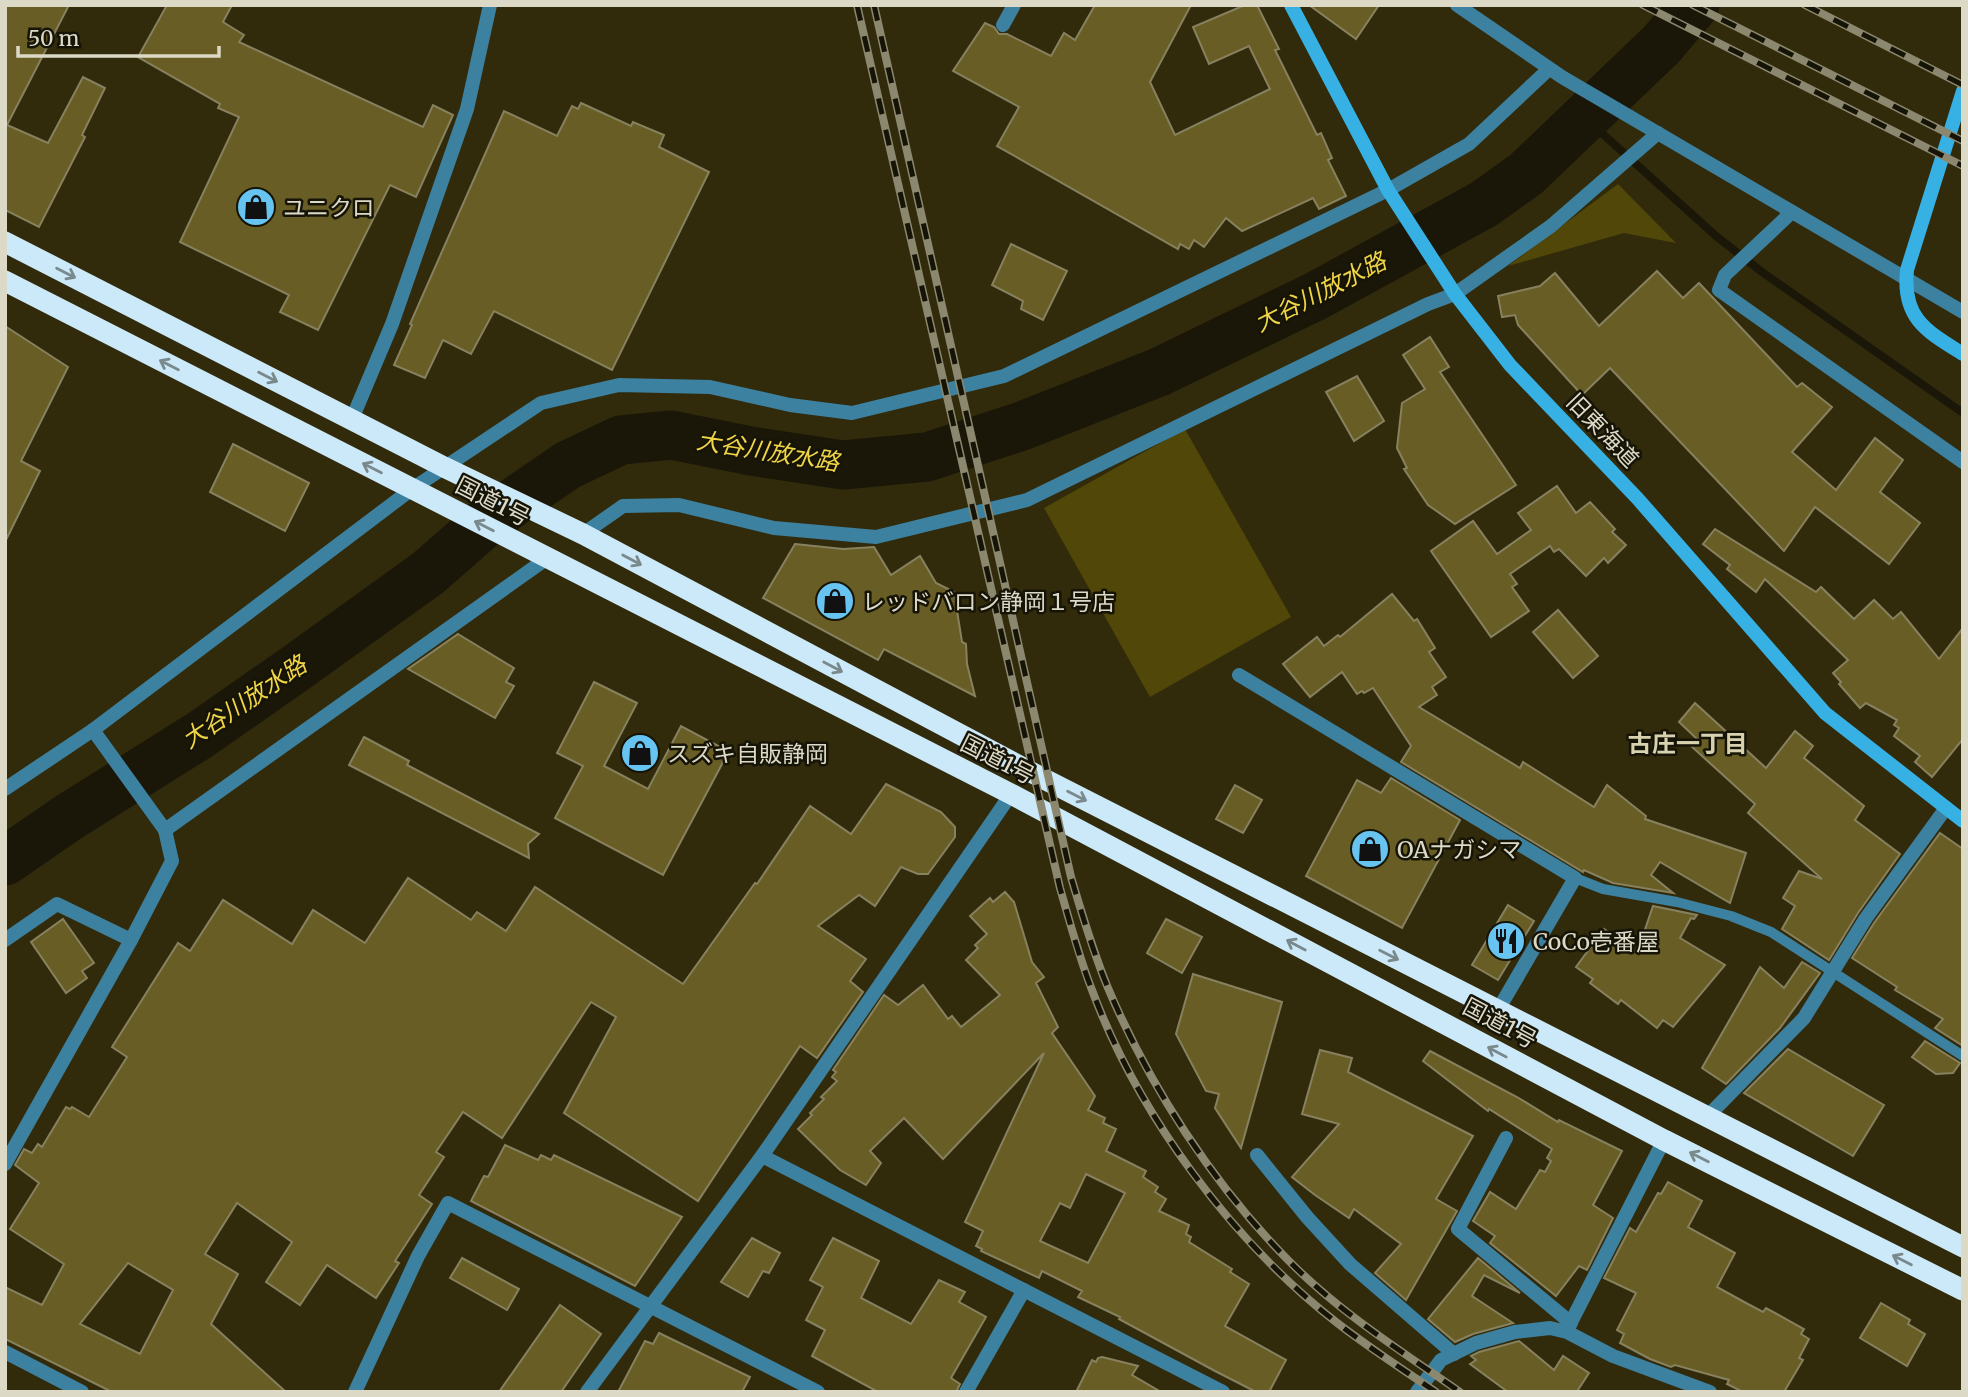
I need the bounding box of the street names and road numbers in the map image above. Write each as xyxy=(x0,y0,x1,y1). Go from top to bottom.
street label: 旧東海道 xyxy=(1561,387,1645,473)
street label: 国道1号 xyxy=(451,470,535,532)
street label: 国道1号 xyxy=(956,728,1040,790)
street label: 国道1号 xyxy=(1458,992,1542,1054)

